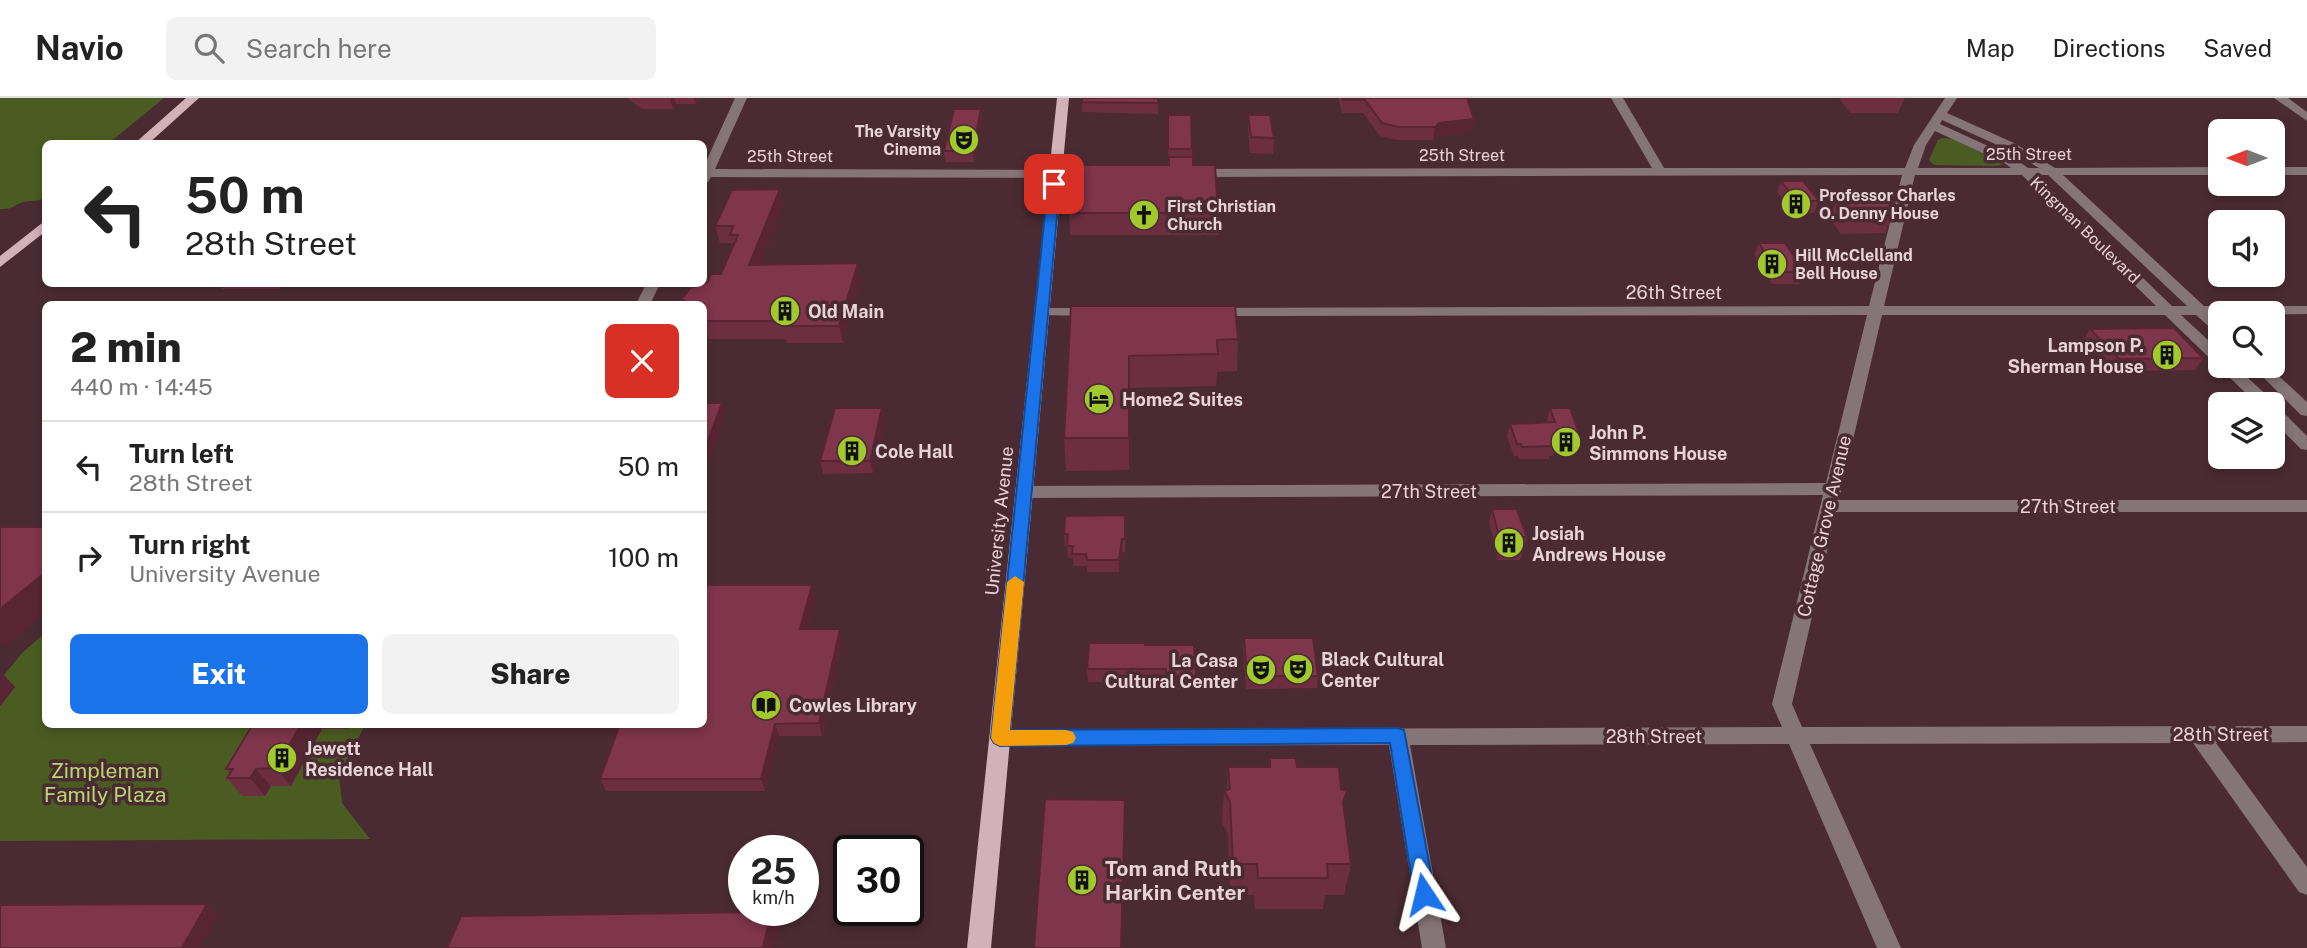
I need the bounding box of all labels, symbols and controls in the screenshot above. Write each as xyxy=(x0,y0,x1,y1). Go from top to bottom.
search box xyxy=(166,17,656,80)
text: Navio xyxy=(35,29,124,67)
icon: search xyxy=(190,29,228,67)
text: Search here xyxy=(246,33,392,64)
text: Map xyxy=(1966,34,2015,62)
text: Directions xyxy=(2053,34,2165,62)
text: Saved xyxy=(2203,34,2272,62)
north arrow xyxy=(2208,119,2286,196)
map controls xyxy=(2208,119,2285,469)
place label: The Varsity Cinema xyxy=(855,122,941,159)
theatre icon: The Varsity Cinema xyxy=(947,123,981,157)
street label: 25th Street xyxy=(1986,145,2072,164)
street label: 25th Street xyxy=(1419,146,1505,165)
street label: 25th Street xyxy=(747,147,833,166)
pin xyxy=(1024,154,1084,214)
icon: arrive xyxy=(1035,165,1073,203)
text: 50 m xyxy=(185,166,305,224)
icon: left xyxy=(70,168,161,259)
street label: Kingman Boulevard xyxy=(2026,173,2144,287)
place label: Professor Charles O. Denny House xyxy=(1819,186,1956,223)
building icon: Professor Charles O. Denny House xyxy=(1779,187,1813,221)
place label: First Christian Church xyxy=(1167,197,1276,234)
church icon: First Christian Church xyxy=(1127,198,1161,232)
button: sound xyxy=(2208,210,2285,287)
text: 28th Street xyxy=(185,225,357,262)
place label: Hill McClelland Bell House xyxy=(1795,246,1913,283)
building icon: Hill McClelland Bell House xyxy=(1755,247,1789,281)
street label: 26th Street xyxy=(1626,282,1722,303)
building icon: Old Main xyxy=(768,294,802,328)
place label: Old Main xyxy=(808,301,884,322)
button: search xyxy=(2208,301,2285,378)
text: 2 min xyxy=(70,322,182,371)
button: close xyxy=(605,324,679,398)
place label: Lampson P. Sherman House xyxy=(2008,335,2144,377)
building icon: Lampson P. Sherman House xyxy=(2150,338,2184,372)
text: 440 m · 14:45 xyxy=(70,373,213,400)
hotel icon: Home2 Suites xyxy=(1082,382,1116,416)
place label: Home2 Suites xyxy=(1122,389,1243,410)
button: layers xyxy=(2208,392,2285,469)
place label: John P. Simmons House xyxy=(1589,422,1727,464)
building icon: John P. Simmons House xyxy=(1549,425,1583,459)
street label: Cottage Grove Avenue xyxy=(1793,433,1855,619)
building icon: Cole Hall xyxy=(835,434,869,468)
text: Turn left xyxy=(129,438,234,469)
place label: Cole Hall xyxy=(875,441,954,462)
street label: University Avenue xyxy=(981,445,1017,597)
icon: left xyxy=(70,448,108,486)
text: 50 m xyxy=(618,451,679,482)
text: 28th Street xyxy=(129,469,253,496)
street label: 27th Street xyxy=(1381,481,1477,502)
street label: 27th Street xyxy=(2020,496,2116,517)
place label: Josiah Andrews House xyxy=(1532,523,1666,565)
building icon: Josiah Andrews House xyxy=(1492,526,1526,560)
text: Turn right xyxy=(129,529,251,560)
icon: right xyxy=(70,539,108,577)
text: 100 m xyxy=(608,542,679,573)
text: University Avenue xyxy=(129,560,320,587)
button: Exit xyxy=(70,634,368,714)
button: Share xyxy=(382,634,679,714)
place label: Black Cultural Center xyxy=(1321,649,1444,691)
place label: La Casa Cultural Center xyxy=(1105,650,1239,692)
theatre icon: Black Cultural Center xyxy=(1281,652,1315,686)
theatre icon: La Casa Cultural Center xyxy=(1244,653,1278,687)
library icon: Cowles Library xyxy=(749,688,783,722)
place label: Cowles Library xyxy=(789,695,917,716)
street label: 28th Street xyxy=(2173,724,2269,745)
street label: 28th Street xyxy=(1606,726,1702,747)
place label: Jewett Residence Hall xyxy=(305,738,434,780)
building icon: Jewett Residence Hall xyxy=(265,741,299,775)
park label: Zimpleman Family Plaza xyxy=(44,758,166,807)
speed limit sign: 30 xyxy=(833,835,924,926)
text: 25 xyxy=(751,851,796,892)
place label: Tom and Ruth Harkin Center xyxy=(1105,856,1246,905)
position arrow xyxy=(1387,857,1461,931)
building icon: Tom and Ruth Harkin Center xyxy=(1065,863,1099,897)
text: km/h xyxy=(752,887,795,908)

